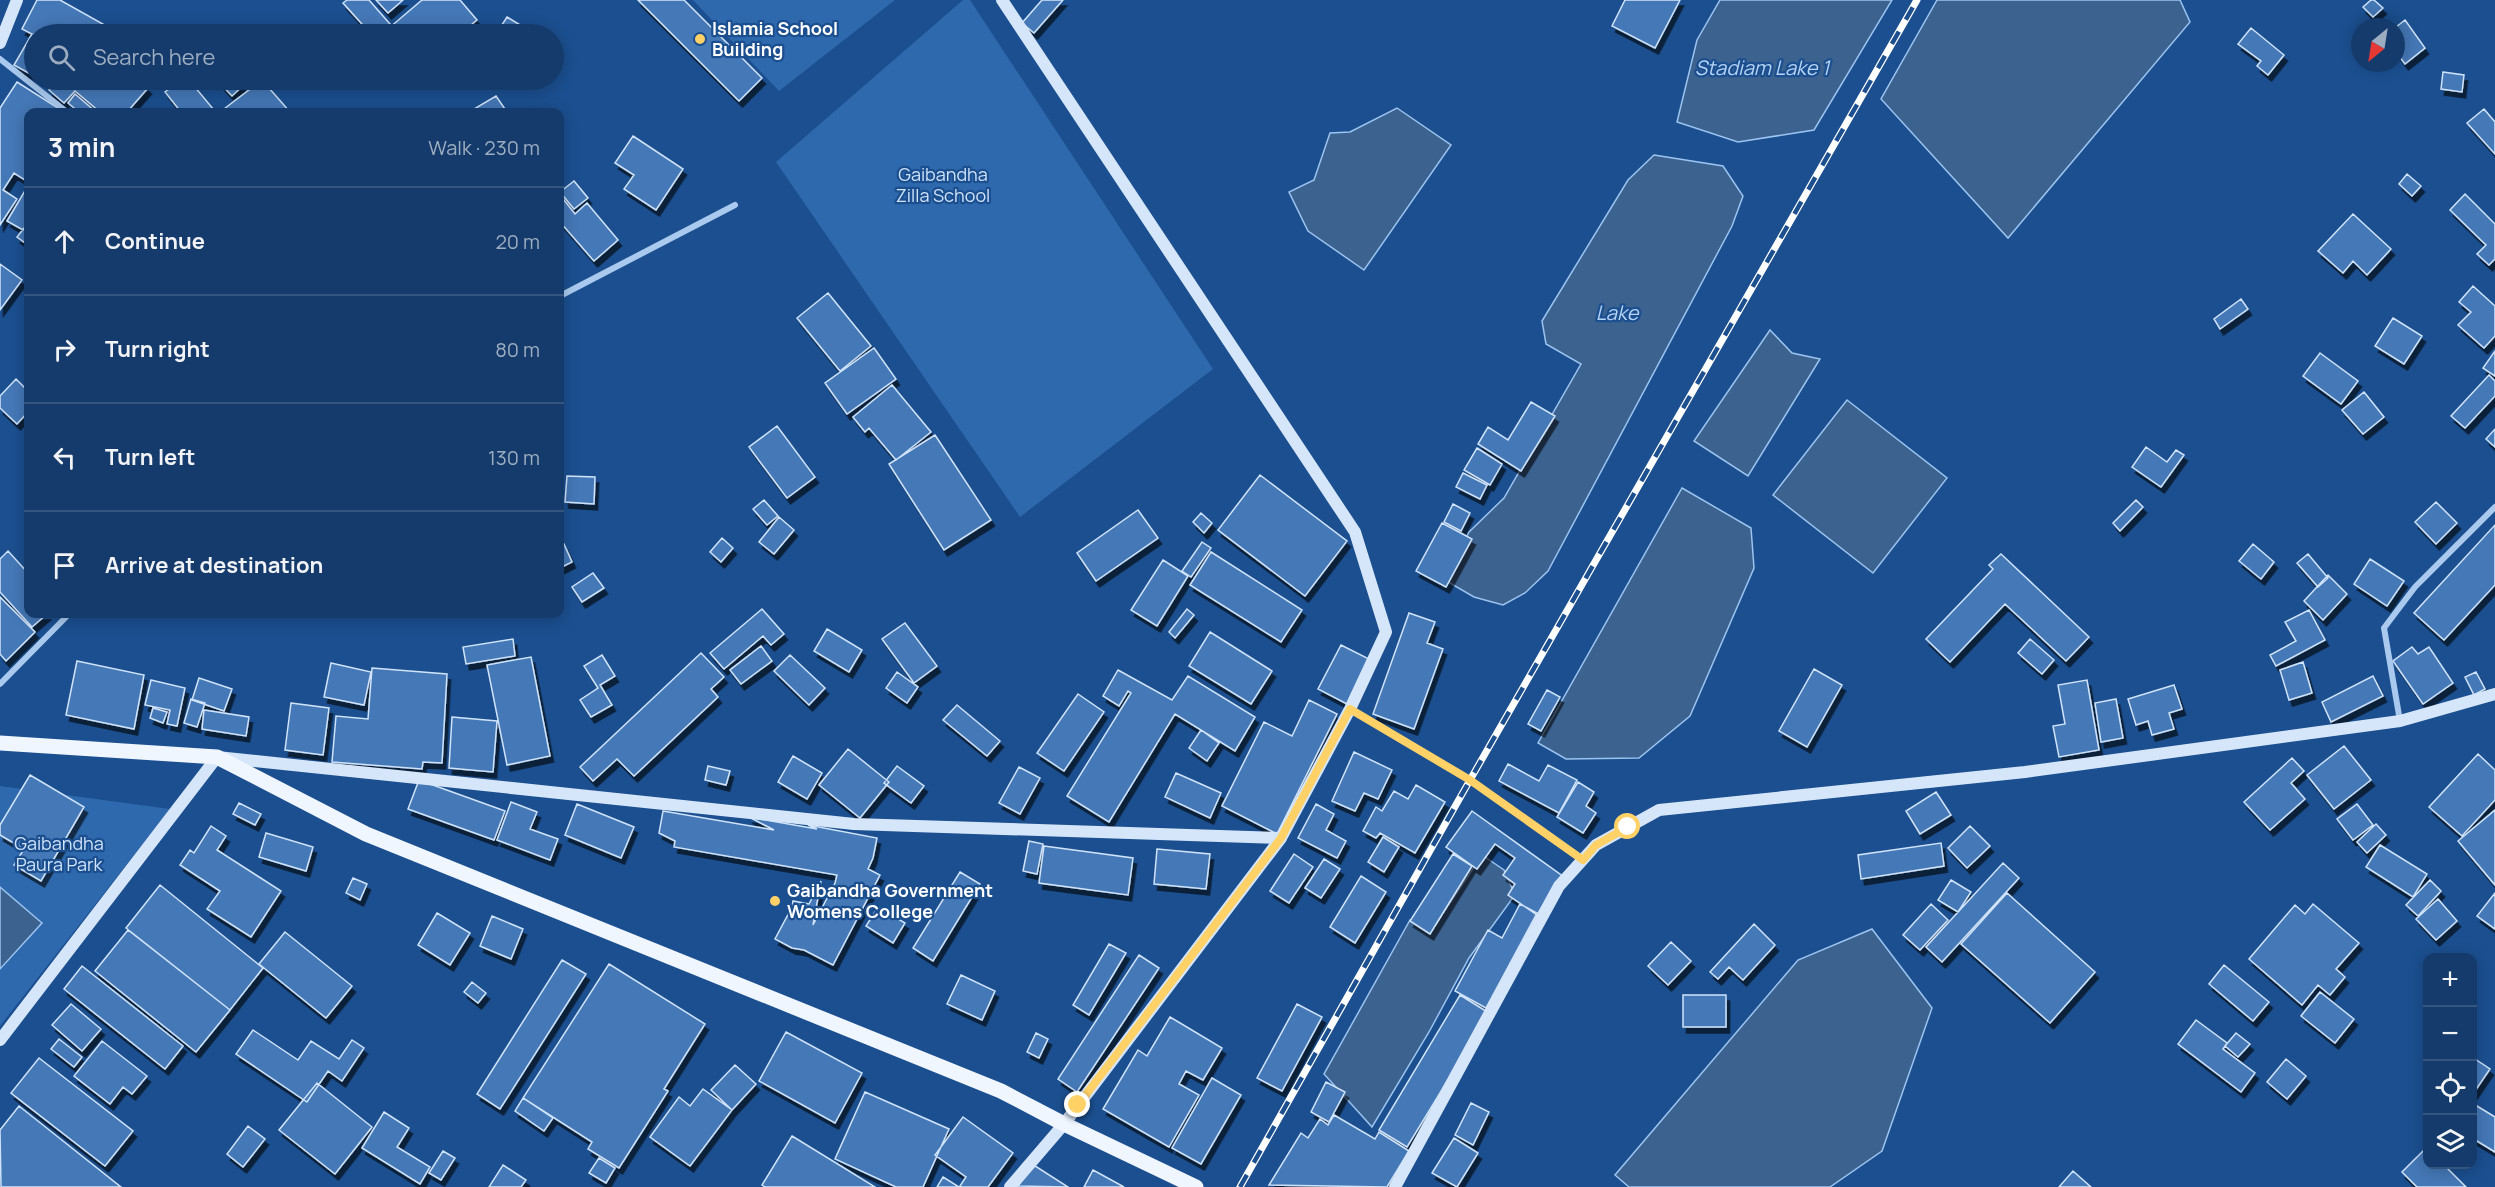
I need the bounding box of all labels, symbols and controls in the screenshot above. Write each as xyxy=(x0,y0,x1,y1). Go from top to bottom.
place label: Islamia School Building xyxy=(712,16,838,61)
north arrow xyxy=(2351,18,2405,72)
search box xyxy=(24,24,564,90)
marker: Islamia School Building xyxy=(693,32,707,46)
icon: search xyxy=(45,41,78,74)
text: Search here xyxy=(93,42,215,72)
water label: Stadiam Lake 1 xyxy=(1695,54,1831,81)
text: 3 min xyxy=(48,129,115,165)
text: Walk · 230 m xyxy=(428,134,540,161)
park label: Gaibandha Zilla School xyxy=(896,162,990,207)
icon: ahead xyxy=(48,225,81,258)
text: Continue xyxy=(105,226,205,256)
text: 20 m xyxy=(495,228,540,255)
water label: Lake xyxy=(1596,299,1640,326)
icon: right xyxy=(48,333,81,366)
text: Turn right xyxy=(105,334,210,364)
text: 80 m xyxy=(495,336,540,363)
icon: left xyxy=(48,441,81,474)
text: Turn left xyxy=(105,442,195,472)
text: 130 m xyxy=(488,444,540,471)
icon: arrive xyxy=(48,549,81,582)
text: Arrive at destination xyxy=(105,550,323,580)
route start xyxy=(1614,813,1640,839)
park label: Gaibandha Paura Park xyxy=(14,831,104,876)
place label: Gaibandha Government Womens College xyxy=(787,878,993,923)
marker: Gaibandha Government Womens College xyxy=(768,894,782,908)
map controls xyxy=(2423,953,2477,1169)
button: + xyxy=(2423,953,2477,1007)
button: − xyxy=(2423,1007,2477,1061)
button: locate xyxy=(2423,1061,2477,1115)
route end xyxy=(1064,1091,1090,1117)
button: layers xyxy=(2423,1115,2477,1169)

